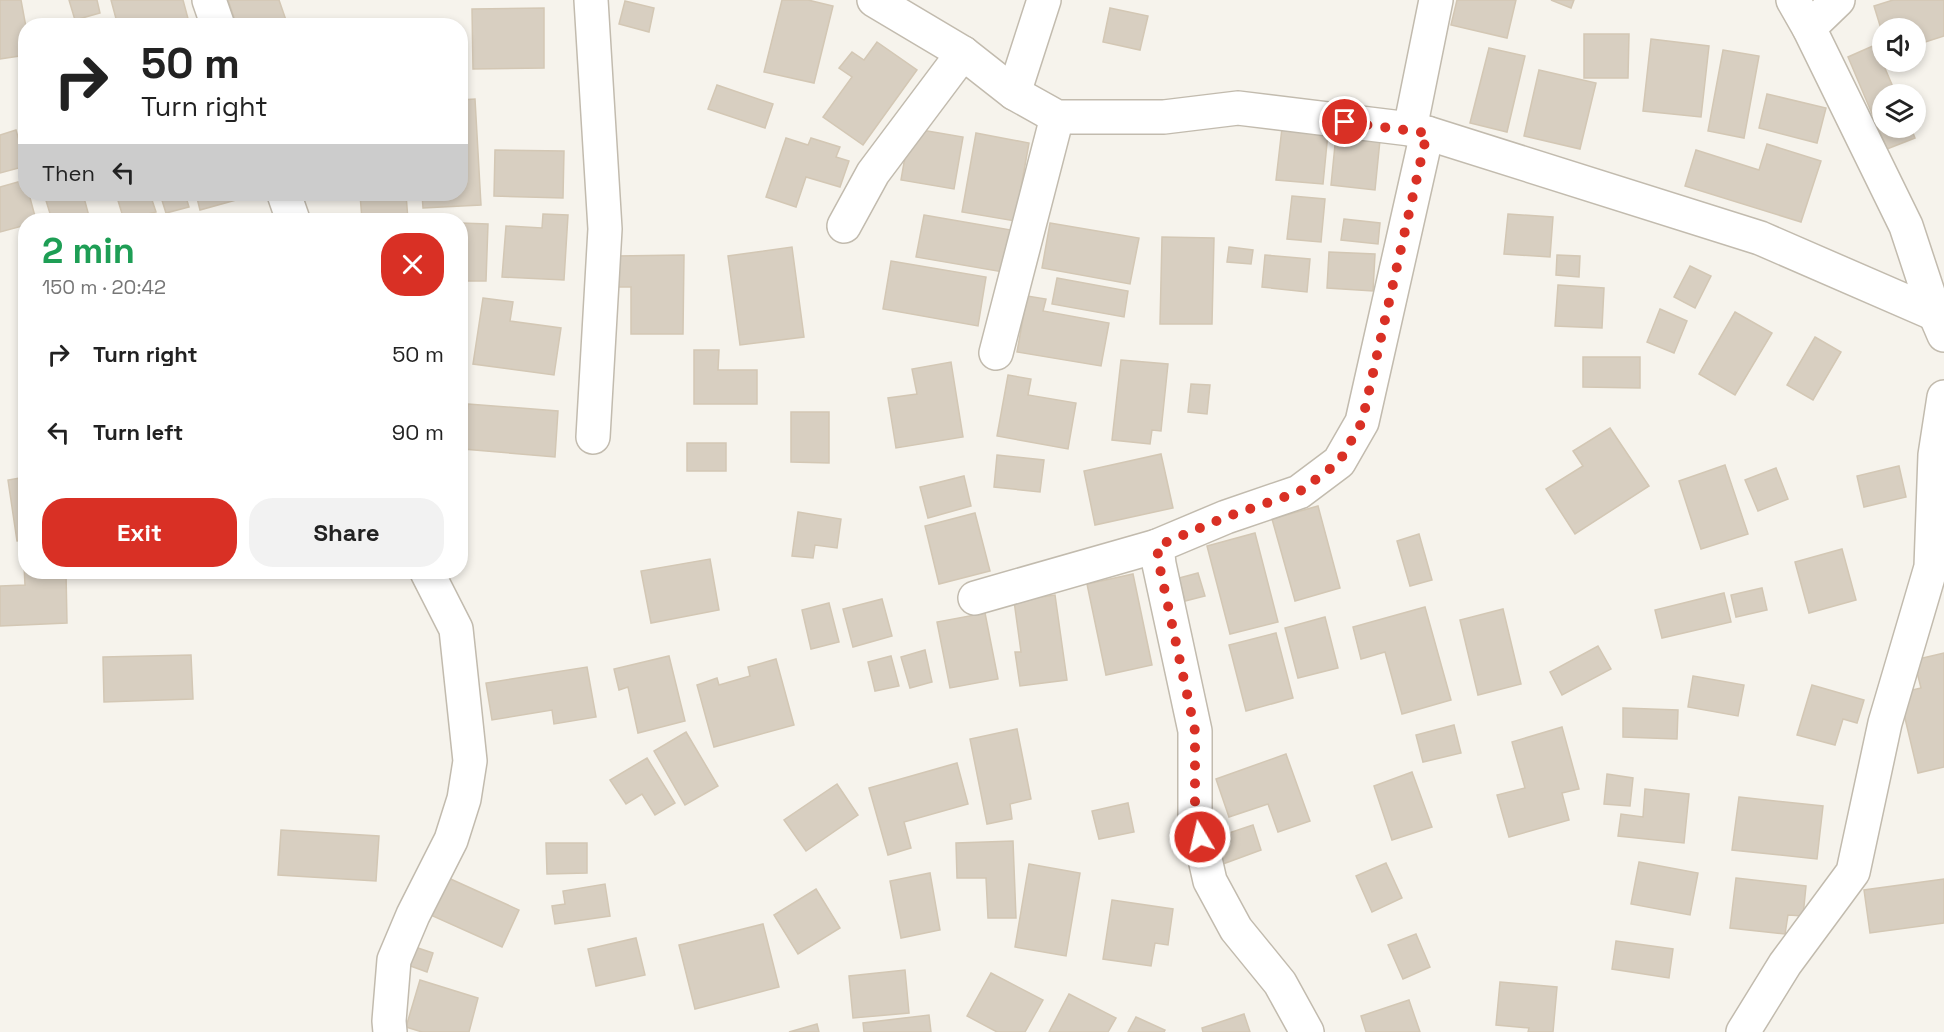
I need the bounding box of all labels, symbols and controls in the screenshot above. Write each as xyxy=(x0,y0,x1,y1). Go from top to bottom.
map controls xyxy=(1872,18,1926,138)
button: sound xyxy=(1872,18,1926,72)
text: 50 m xyxy=(141,37,240,90)
icon: right xyxy=(42,42,120,120)
button: layers xyxy=(1872,84,1926,138)
text: Turn right xyxy=(141,89,268,124)
pin xyxy=(1319,96,1370,147)
icon: arrive xyxy=(1328,105,1361,138)
icon: left xyxy=(107,156,140,189)
text: Then xyxy=(42,159,95,187)
text: 2 min xyxy=(42,228,135,274)
button: close xyxy=(381,233,444,296)
text: 150 m · 20:42 xyxy=(42,274,166,300)
icon: right xyxy=(42,338,75,371)
text: Turn right xyxy=(93,340,198,368)
text: 50 m xyxy=(392,340,444,368)
icon: left xyxy=(42,416,75,449)
text: Turn left xyxy=(93,418,183,446)
text: 90 m xyxy=(392,418,444,446)
button: Exit xyxy=(42,498,237,567)
button: Share xyxy=(249,498,444,567)
position arrow xyxy=(1168,805,1232,869)

